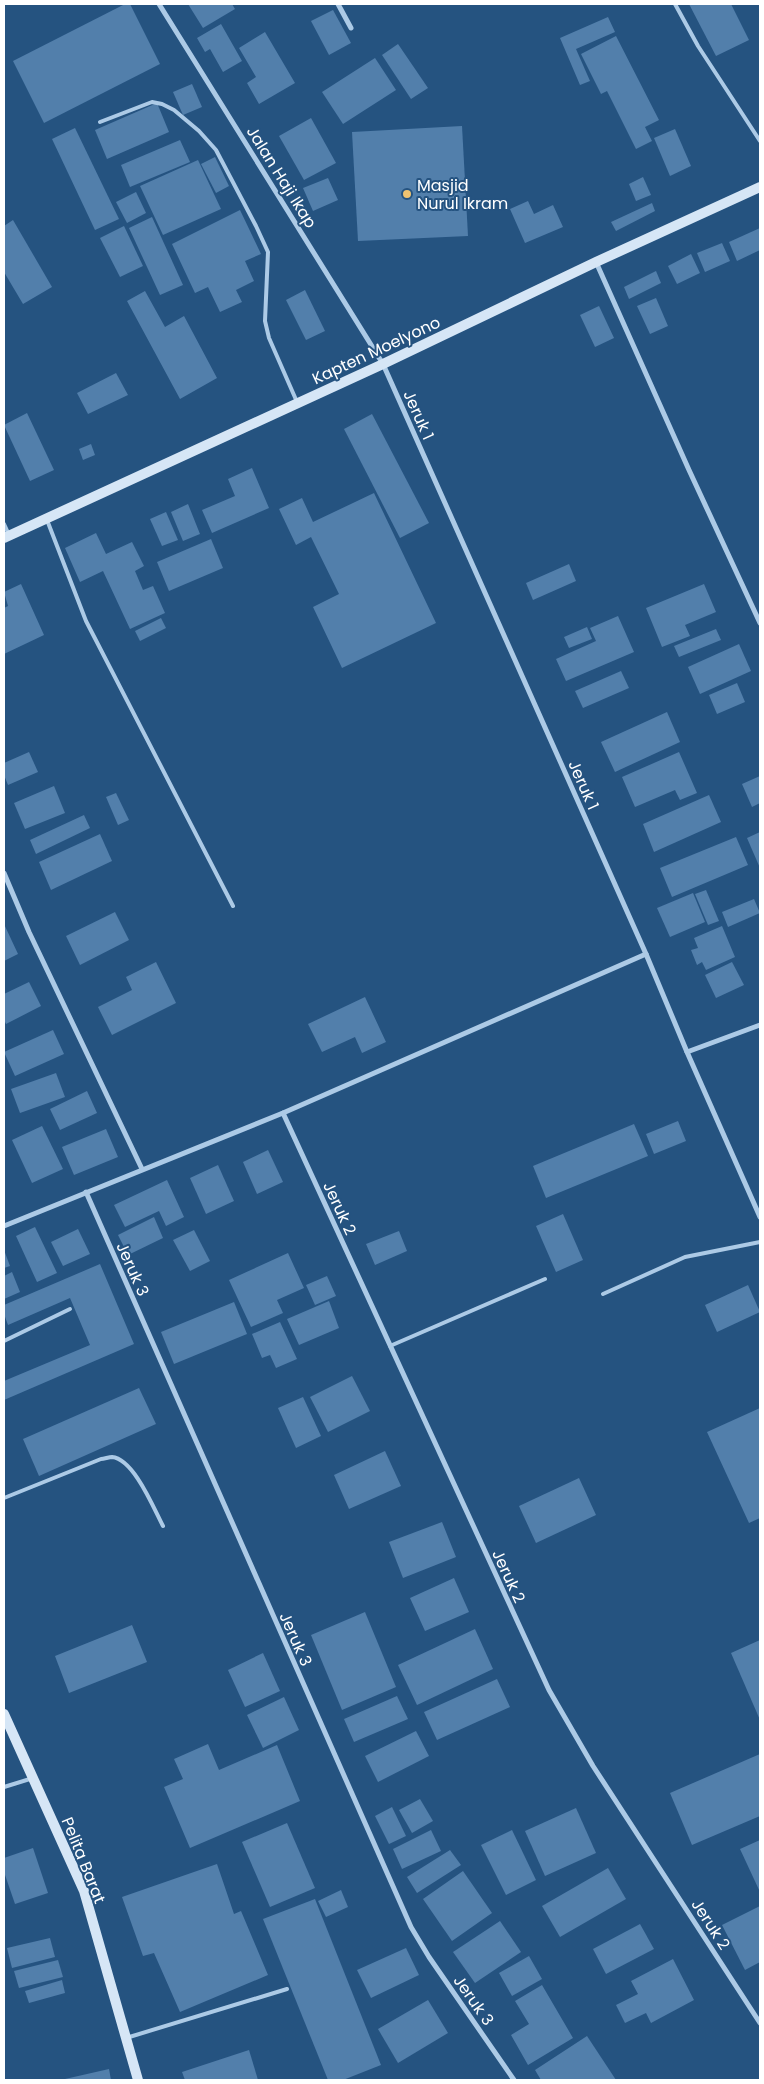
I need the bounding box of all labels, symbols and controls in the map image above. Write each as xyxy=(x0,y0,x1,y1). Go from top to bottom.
street label: Jalan Haji Ikap xyxy=(241,122,322,233)
place label: Masjid Nurul Ikram xyxy=(417,174,508,215)
marker: Masjid Nurul Ikram xyxy=(401,188,413,200)
street label: Kapten Moelyono xyxy=(308,311,444,390)
street label: Jeruk 1 xyxy=(397,387,440,444)
street label: Jeruk 1 xyxy=(562,757,605,814)
street label: Jeruk 2 xyxy=(317,1178,362,1239)
street label: Jeruk 3 xyxy=(111,1239,155,1300)
street label: Jeruk 2 xyxy=(486,1546,531,1607)
street label: Jeruk 3 xyxy=(274,1609,318,1670)
street label: Pelita Barat xyxy=(56,1814,111,1907)
street label: Jeruk 2 xyxy=(686,1894,736,1954)
street label: Jeruk 3 xyxy=(448,1971,499,2030)

